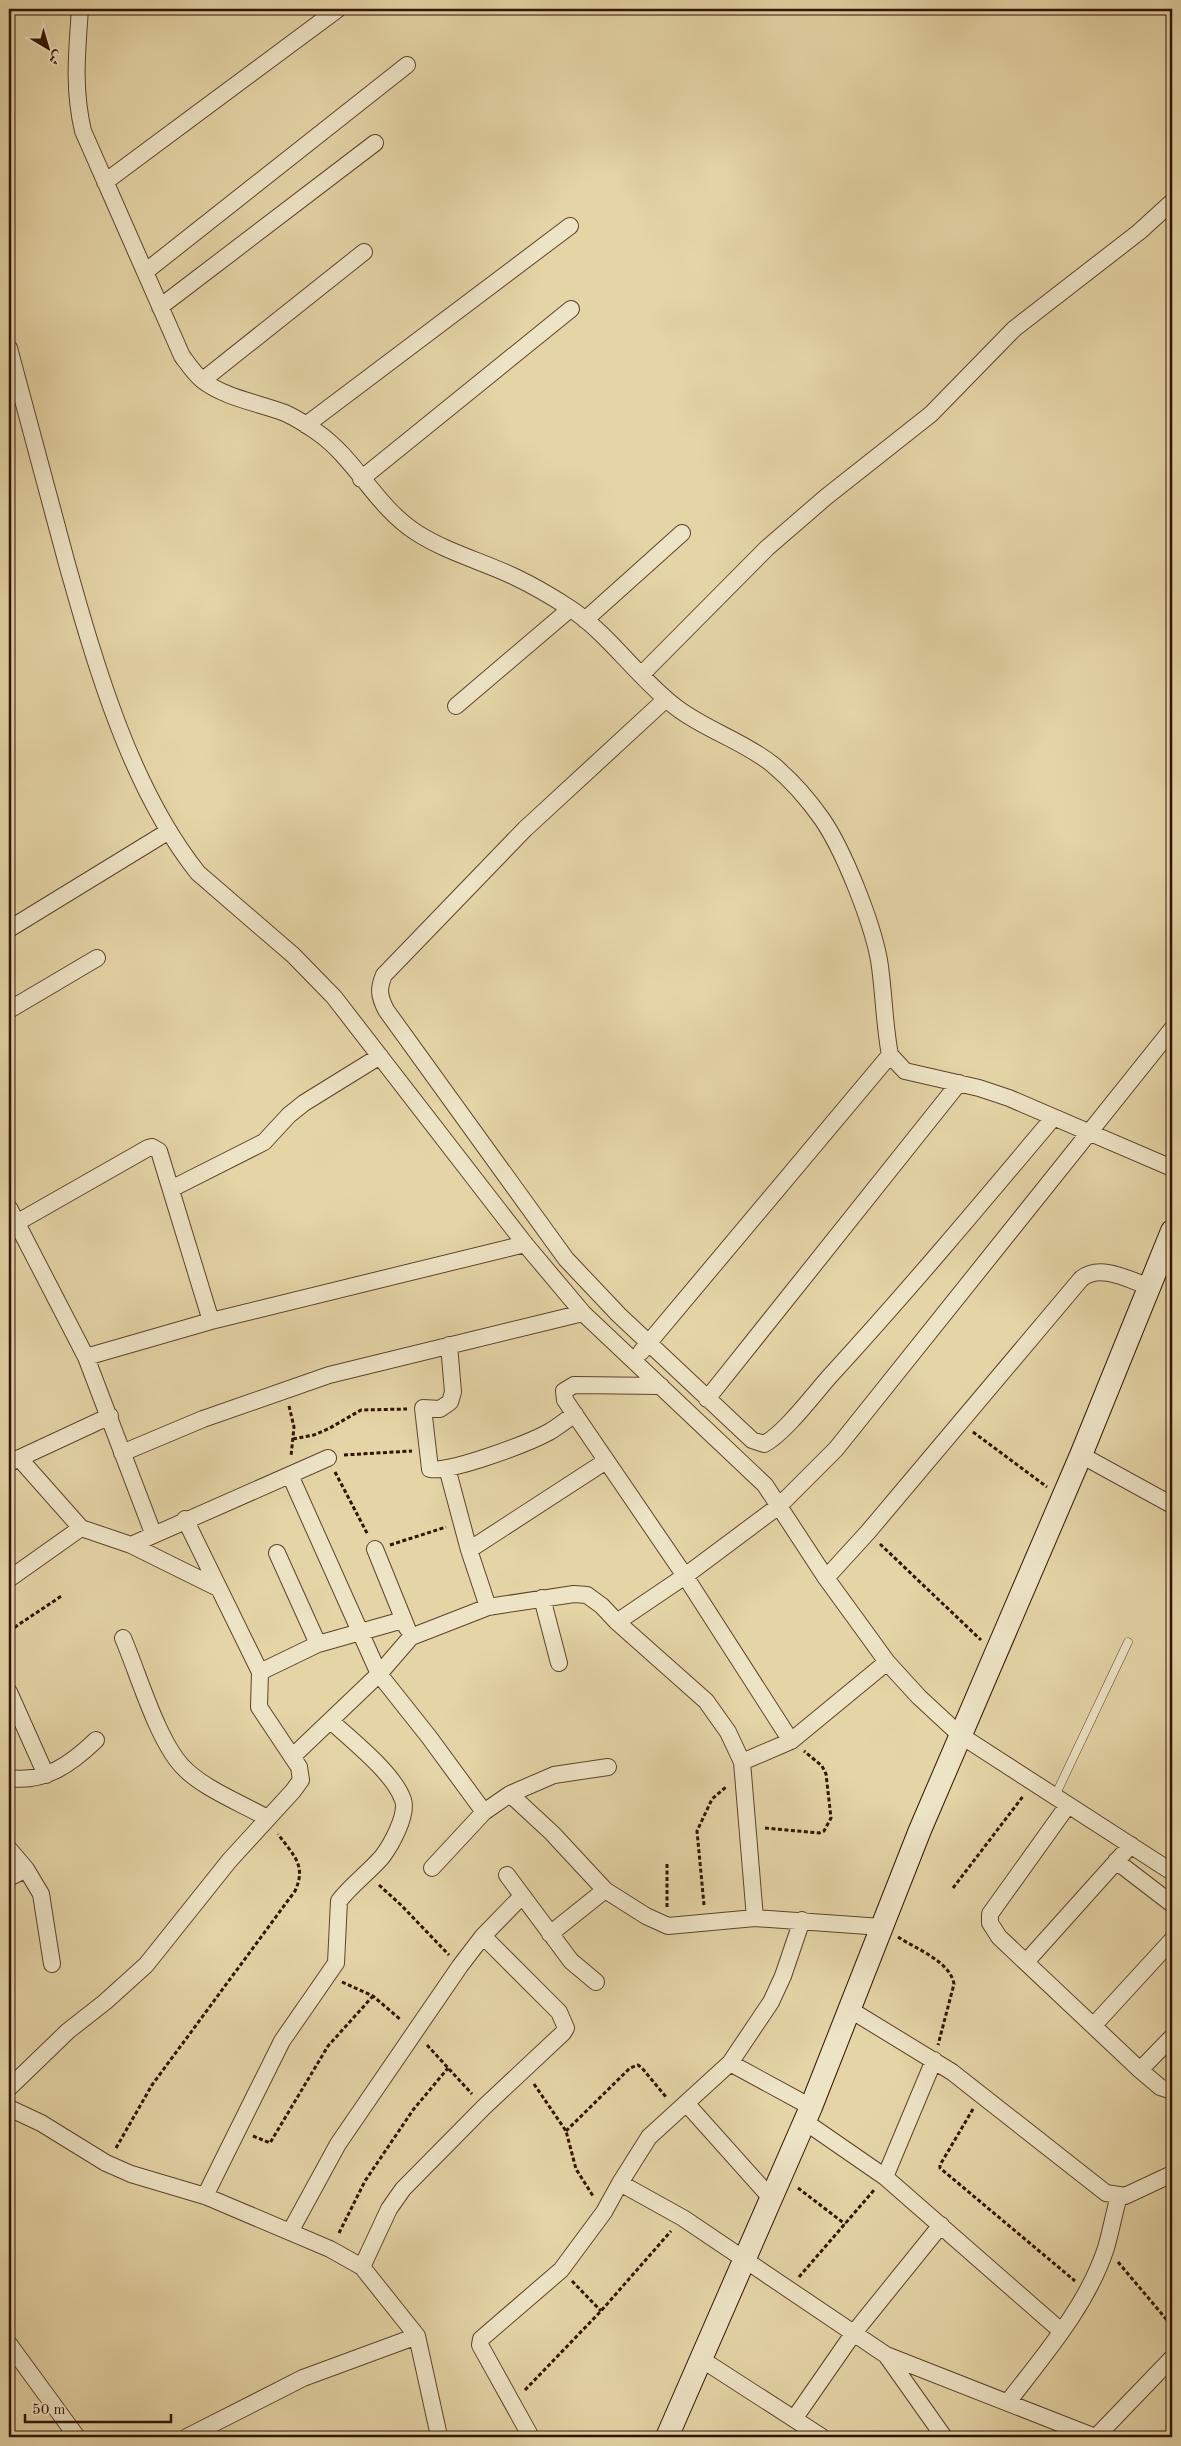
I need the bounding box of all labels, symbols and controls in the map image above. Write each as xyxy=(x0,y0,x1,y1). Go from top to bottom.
north arrow xyxy=(22,22,72,72)
text: ش xyxy=(46,48,65,67)
scale bar xyxy=(25,2391,171,2423)
text: 50 m xyxy=(32,2403,66,2418)

